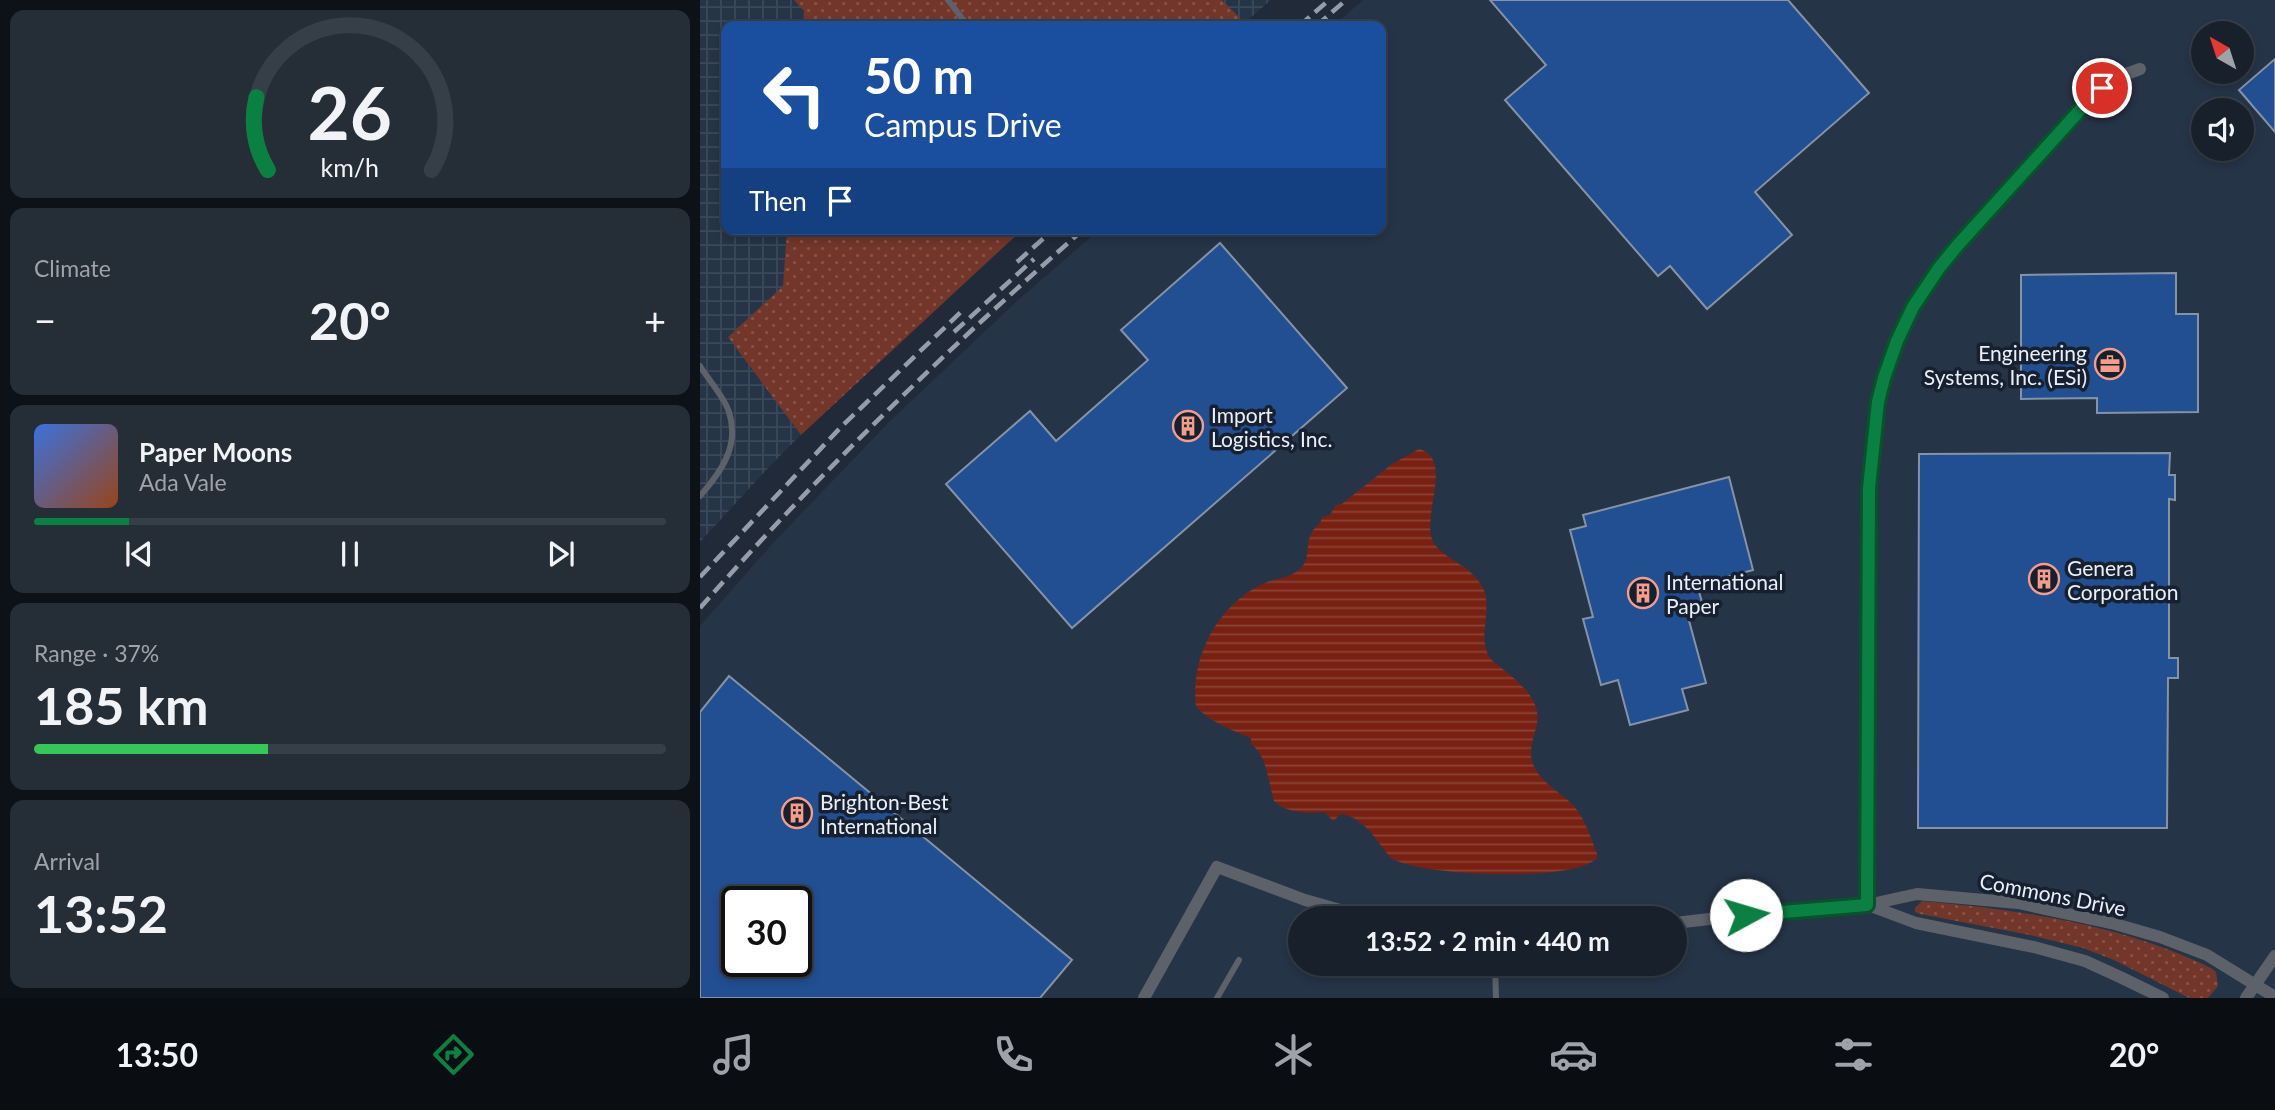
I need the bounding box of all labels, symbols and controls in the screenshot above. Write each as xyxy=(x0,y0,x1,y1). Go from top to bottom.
north arrow xyxy=(2191,21,2254,84)
map controls xyxy=(2191,21,2254,161)
text: 50 m xyxy=(864,46,974,104)
icon: left xyxy=(749,49,840,140)
pin xyxy=(2072,58,2132,118)
text: 26 xyxy=(308,68,392,156)
icon: arrive xyxy=(2083,69,2121,107)
button: sound xyxy=(2191,98,2254,161)
text: Campus Drive xyxy=(864,105,1062,144)
text: km/h xyxy=(321,152,379,182)
icon: arrive xyxy=(821,182,859,220)
text: Then xyxy=(749,185,807,217)
text: Climate xyxy=(34,254,111,282)
text: 20° xyxy=(309,289,391,351)
text: − xyxy=(34,297,56,343)
text: + xyxy=(644,297,666,343)
place label: Engineering Systems, Inc. (ESi) xyxy=(1924,340,2087,389)
office icon: Engineering Systems, Inc. (ESi) xyxy=(2093,347,2127,381)
place label: Import Logistics, Inc. xyxy=(1211,402,1333,451)
building icon: Import Logistics, Inc. xyxy=(1171,409,1205,443)
text: Paper Moons xyxy=(139,436,292,468)
text: Ada Vale xyxy=(139,468,227,496)
icon: previous xyxy=(120,535,158,573)
icon: pause xyxy=(331,535,369,573)
icon: next xyxy=(542,535,580,573)
place label: Genera Corporation xyxy=(2067,555,2178,604)
building icon: Genera Corporation xyxy=(2027,562,2061,596)
place label: International Paper xyxy=(1666,569,1783,618)
building icon: International Paper xyxy=(1626,576,1660,610)
text: Range · 37% xyxy=(34,639,159,667)
text: 185 km xyxy=(34,674,208,736)
place label: Brighton-Best International xyxy=(820,789,949,838)
building icon: Brighton-Best International xyxy=(780,796,814,830)
text: Arrival xyxy=(34,847,100,875)
street label: Commons Drive xyxy=(1978,868,2128,920)
position arrow xyxy=(1709,878,1783,952)
text: 13:52 xyxy=(34,882,168,944)
speed limit sign: 30 xyxy=(721,886,812,977)
text: 13:52 · 2 min · 440 m xyxy=(1365,925,1610,957)
icon: directions xyxy=(429,1030,478,1079)
icon: music xyxy=(709,1030,758,1079)
icon: phone xyxy=(989,1030,1038,1079)
icon: climate xyxy=(1269,1030,1318,1079)
icon: car xyxy=(1549,1030,1598,1079)
icon: filters xyxy=(1829,1030,1878,1079)
text: 13:50 xyxy=(116,1035,198,1074)
text: 20° xyxy=(2109,1035,2159,1074)

